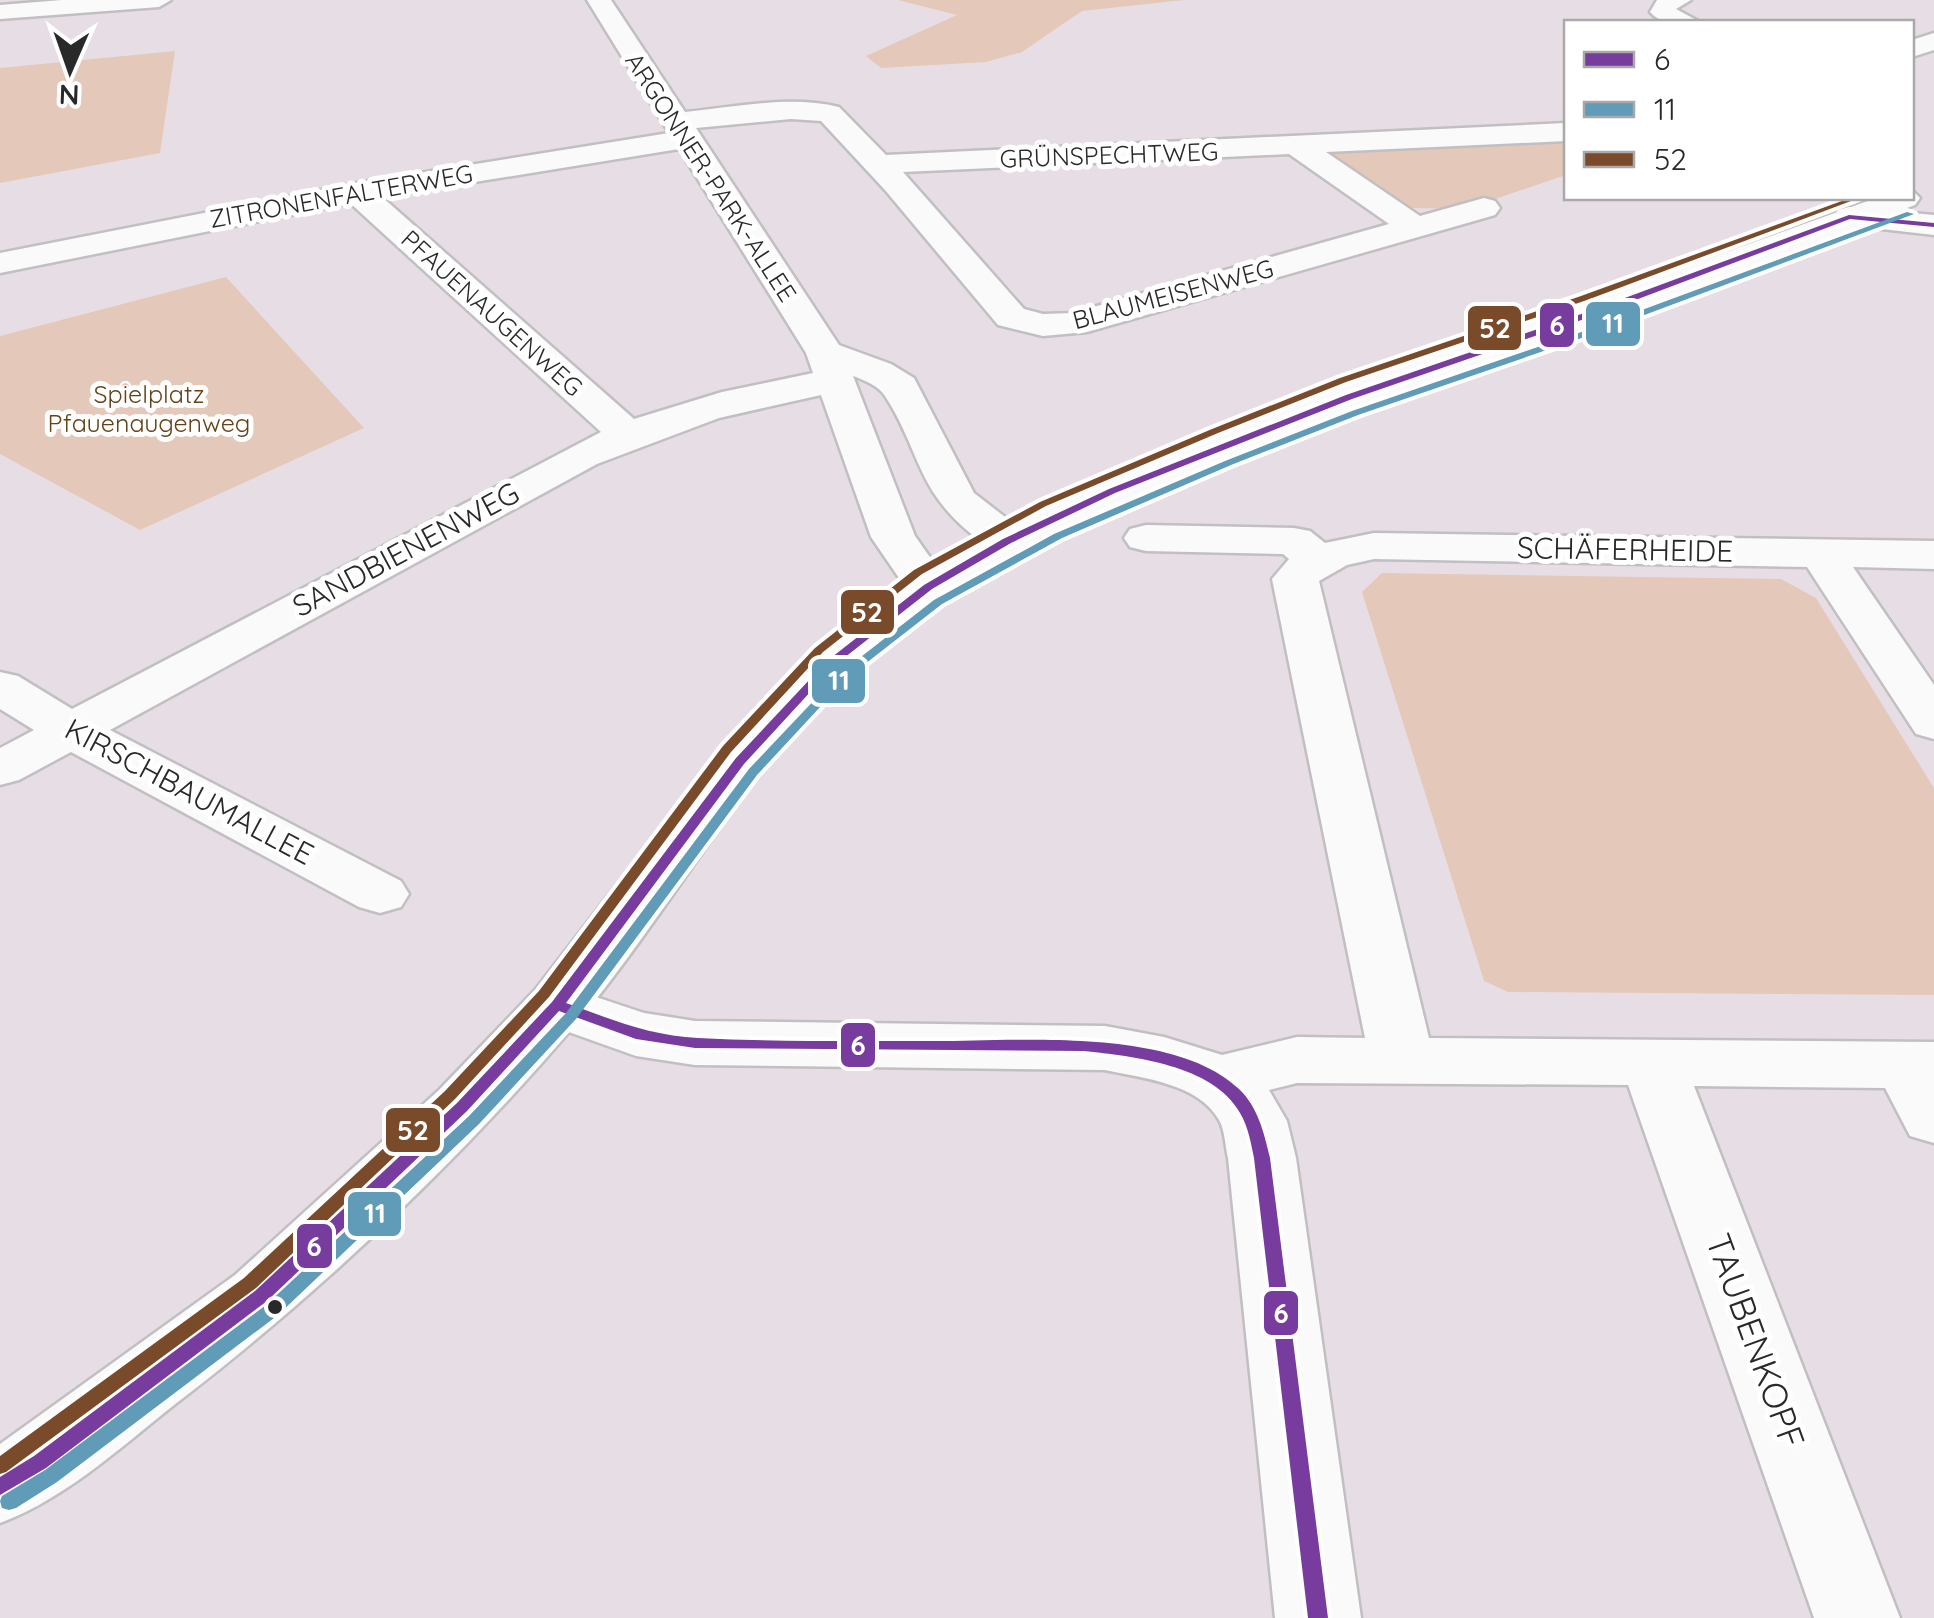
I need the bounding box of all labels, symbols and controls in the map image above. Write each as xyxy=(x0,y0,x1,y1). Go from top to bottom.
north arrow xyxy=(20,20,120,120)
legend xyxy=(1564,20,1914,200)
text: 6 xyxy=(1654,40,1670,78)
street label: ARGONNER-PARK-ALLEE xyxy=(619,46,804,307)
text: N xyxy=(58,78,80,113)
text: 11 xyxy=(1654,90,1676,128)
street label: GRÜNSPECHTWEG xyxy=(999,135,1219,174)
text: 52 xyxy=(1654,140,1687,178)
street label: ZITRONENFALTERWEG xyxy=(207,157,475,234)
street label: PFAUENAUGENWEG xyxy=(395,223,590,402)
street label: BLAUMEISENWEG xyxy=(1069,252,1277,335)
line badge: 11 xyxy=(1584,300,1642,348)
line badge: 6 xyxy=(1538,301,1576,349)
line badge: 52 xyxy=(1466,304,1523,352)
text: 11 xyxy=(1602,305,1624,340)
text: 6 xyxy=(1549,307,1565,342)
text: 52 xyxy=(1479,310,1511,345)
park label: Spielplatz Pfauenaugenweg xyxy=(48,378,250,438)
street label: SANDBIENENWEG xyxy=(286,473,525,625)
street label: SCHÄFERHEIDE xyxy=(1517,528,1734,570)
line badge: 52 xyxy=(839,588,896,636)
text: 52 xyxy=(851,594,883,629)
line badge: 11 xyxy=(810,657,867,705)
text: 11 xyxy=(828,662,850,697)
street label: KIRSCHBAUMALLEE xyxy=(59,710,320,873)
line badge: 6 xyxy=(839,1021,877,1069)
text: 6 xyxy=(850,1027,866,1062)
line badge: 52 xyxy=(384,1106,442,1154)
text: 52 xyxy=(397,1112,429,1147)
line badge: 11 xyxy=(346,1190,403,1238)
text: 11 xyxy=(364,1195,386,1230)
line badge: 6 xyxy=(295,1222,334,1270)
street label: TAUBENKOPF xyxy=(1697,1227,1815,1454)
text: 6 xyxy=(306,1228,322,1263)
line badge: 6 xyxy=(1262,1289,1300,1337)
text: 6 xyxy=(1273,1295,1289,1330)
unlabelled marker xyxy=(265,1297,285,1317)

